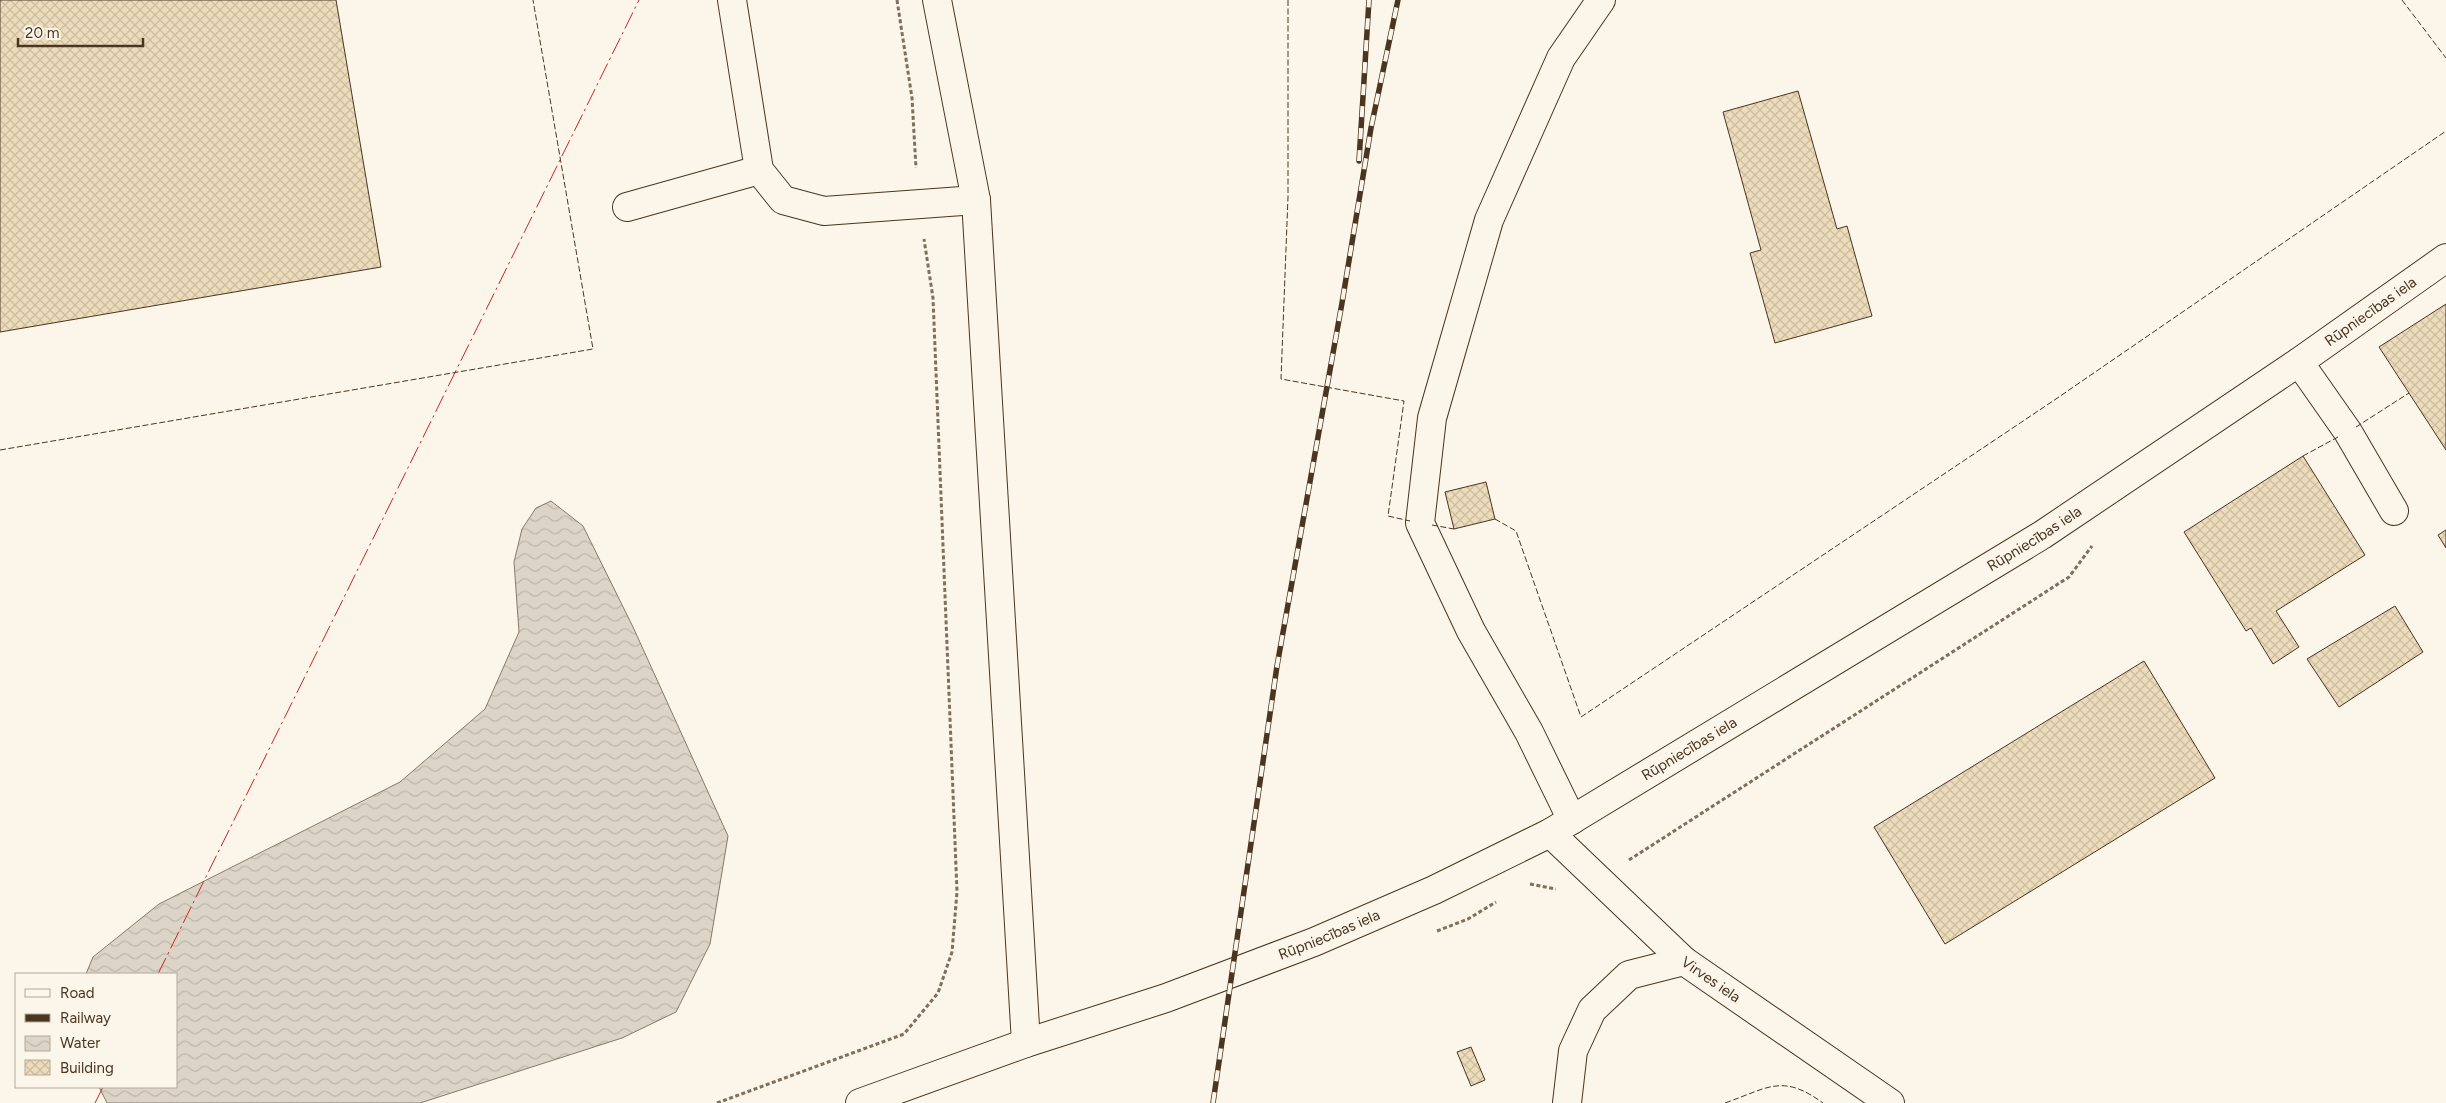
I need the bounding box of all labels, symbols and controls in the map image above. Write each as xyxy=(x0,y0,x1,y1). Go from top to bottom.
scale bar xyxy=(18,15,142,47)
text: 20 m xyxy=(25,24,59,42)
street label: Rūpniecības iela xyxy=(2321,273,2420,350)
street label: Rūpniecības iela xyxy=(1984,502,2085,575)
street label: Rūpniecības iela xyxy=(1638,713,1740,784)
street label: Rūpniecības iela xyxy=(1276,906,1383,964)
street label: Virves iela xyxy=(1678,953,1744,1006)
legend xyxy=(15,973,178,1088)
text: Road xyxy=(60,984,95,1002)
text: Railway xyxy=(60,1009,111,1027)
text: Water xyxy=(60,1034,100,1052)
text: Building xyxy=(60,1059,114,1077)

